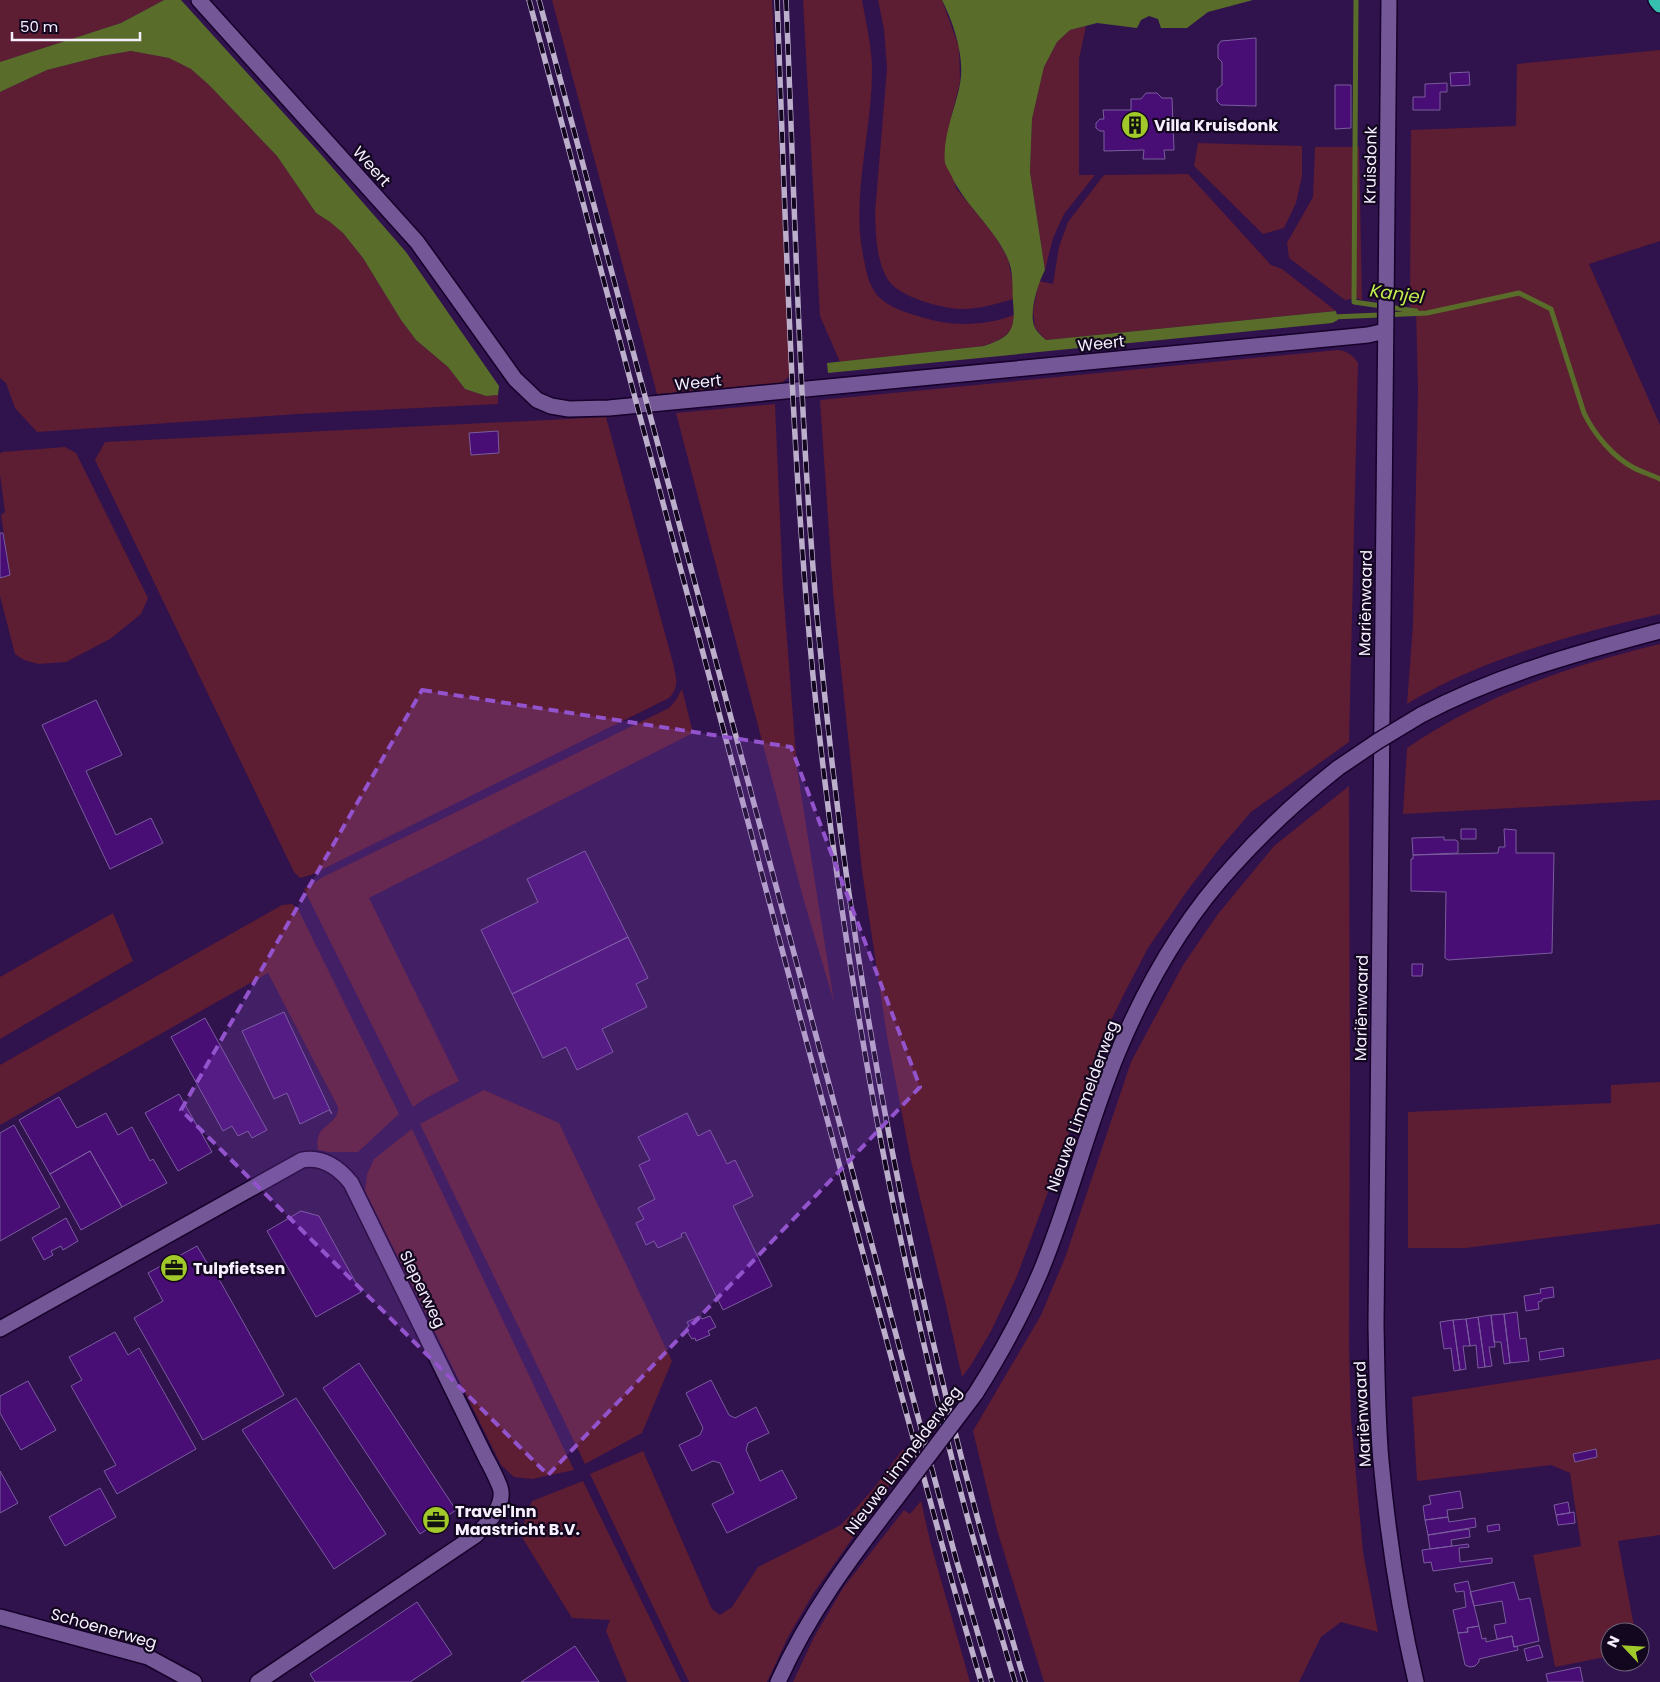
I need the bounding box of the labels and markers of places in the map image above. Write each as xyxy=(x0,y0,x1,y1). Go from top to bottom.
building icon: Villa Kruisdonk xyxy=(1120,110,1150,140)
place label: Villa Kruisdonk xyxy=(1154,114,1278,137)
office icon: Tulpfietsen xyxy=(159,1253,189,1283)
place label: Tulpfietsen xyxy=(193,1257,285,1280)
place label: Travel'Inn Maastricht B.V. xyxy=(455,1500,580,1541)
office icon: Travel'Inn Maastricht B.V. xyxy=(421,1505,451,1535)

